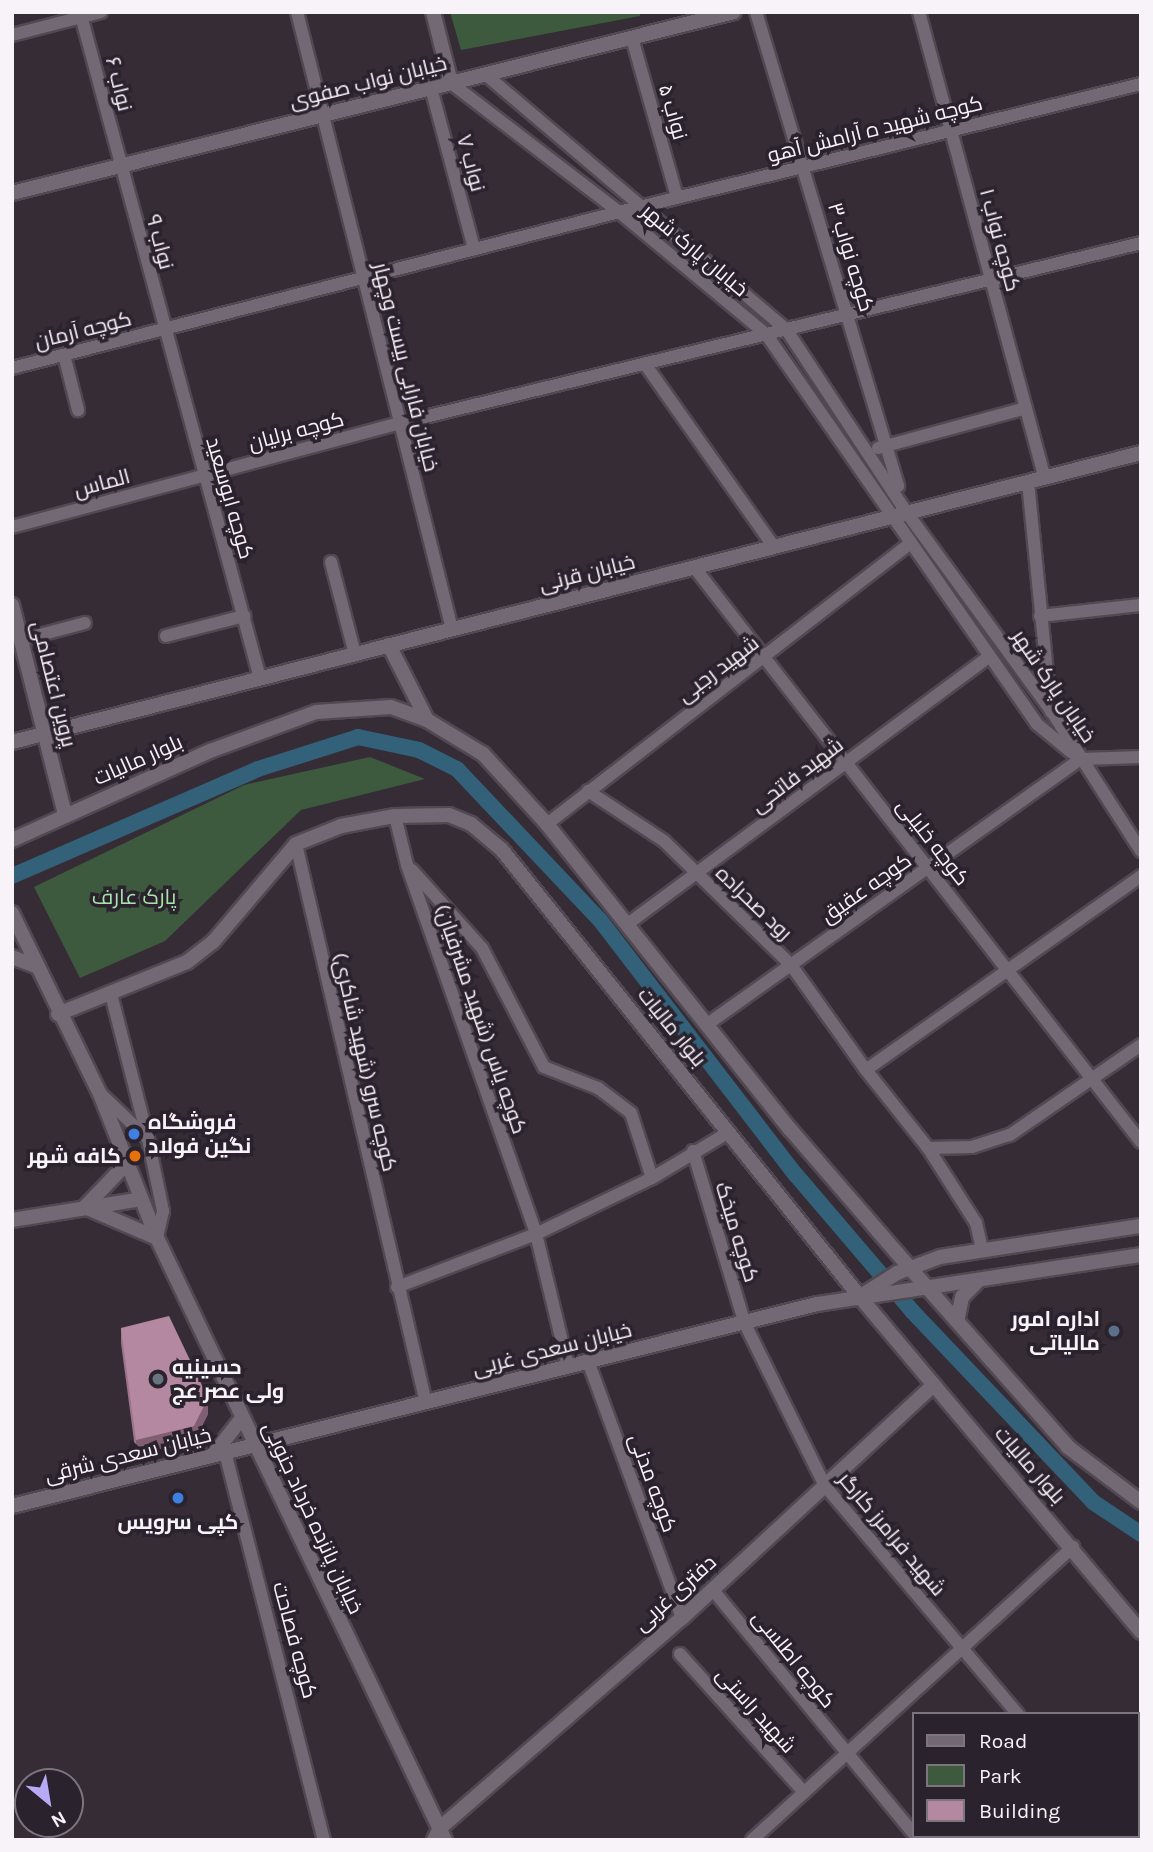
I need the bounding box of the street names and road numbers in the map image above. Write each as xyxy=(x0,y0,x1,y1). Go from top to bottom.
street label: خیابان نواب صفوی xyxy=(287,50,449,114)
street label: نواب ۶ xyxy=(100,54,138,114)
street label: نواب ۵ xyxy=(653,81,693,143)
street label: کوچه شهید ه آرامش آهو xyxy=(765,90,985,168)
street label: نواب ۷ xyxy=(451,132,491,194)
street label: کوچه نواب ۱ xyxy=(974,186,1026,294)
street label: خیابان پارک شهر xyxy=(637,198,753,302)
street label: کوچه نواب ۳ xyxy=(822,199,880,315)
street label: نواب ۹ xyxy=(141,212,179,272)
street label: خیابان فارابی بیست وچهار xyxy=(368,260,444,474)
street label: کوچه آرمان xyxy=(32,306,134,354)
street label: کوچه برلیان xyxy=(245,406,347,456)
street label: کوچه ابوسعید xyxy=(201,434,259,562)
street label: الماس xyxy=(71,463,133,503)
street label: خیابان قرنی xyxy=(536,549,638,597)
street label: پروین اعتصامی xyxy=(26,618,82,750)
street label: خیابان پارک شهر xyxy=(1007,625,1101,747)
street label: شهید رجبی xyxy=(672,630,764,708)
street label: بلوار مالیات xyxy=(90,729,186,791)
street label: شهید فاتحی xyxy=(746,732,848,818)
street label: کوچه خلیلی xyxy=(891,794,975,890)
street label: کوچه عقیق xyxy=(816,848,916,928)
street label: رود صحراده xyxy=(711,860,797,946)
street label: کوچه یاس (شهید مشرفیان) xyxy=(430,901,532,1137)
street label: کوچه سرو (شهید شاکری) xyxy=(328,950,402,1174)
street label: بلوار مالیات xyxy=(632,982,712,1072)
street label: کوچه میخک xyxy=(710,1179,764,1285)
street label: خیابان سعدی غربی xyxy=(470,1317,634,1381)
street label: خیابان پانزده خرداد جنوبی xyxy=(257,1418,369,1618)
street label: بلوار مالیات xyxy=(989,1421,1071,1509)
street label: خیابان سعدی شرقی xyxy=(42,1422,214,1488)
street label: کوچه مدنی xyxy=(624,1430,682,1536)
street label: شهید فرامرز کارگر xyxy=(833,1467,951,1601)
street label: دفتری غربی xyxy=(629,1549,721,1637)
street label: کوچه فصاحت xyxy=(267,1579,323,1701)
street label: کوچه اطلسی xyxy=(747,1605,841,1713)
street label: شهید راستی xyxy=(711,1662,801,1758)

